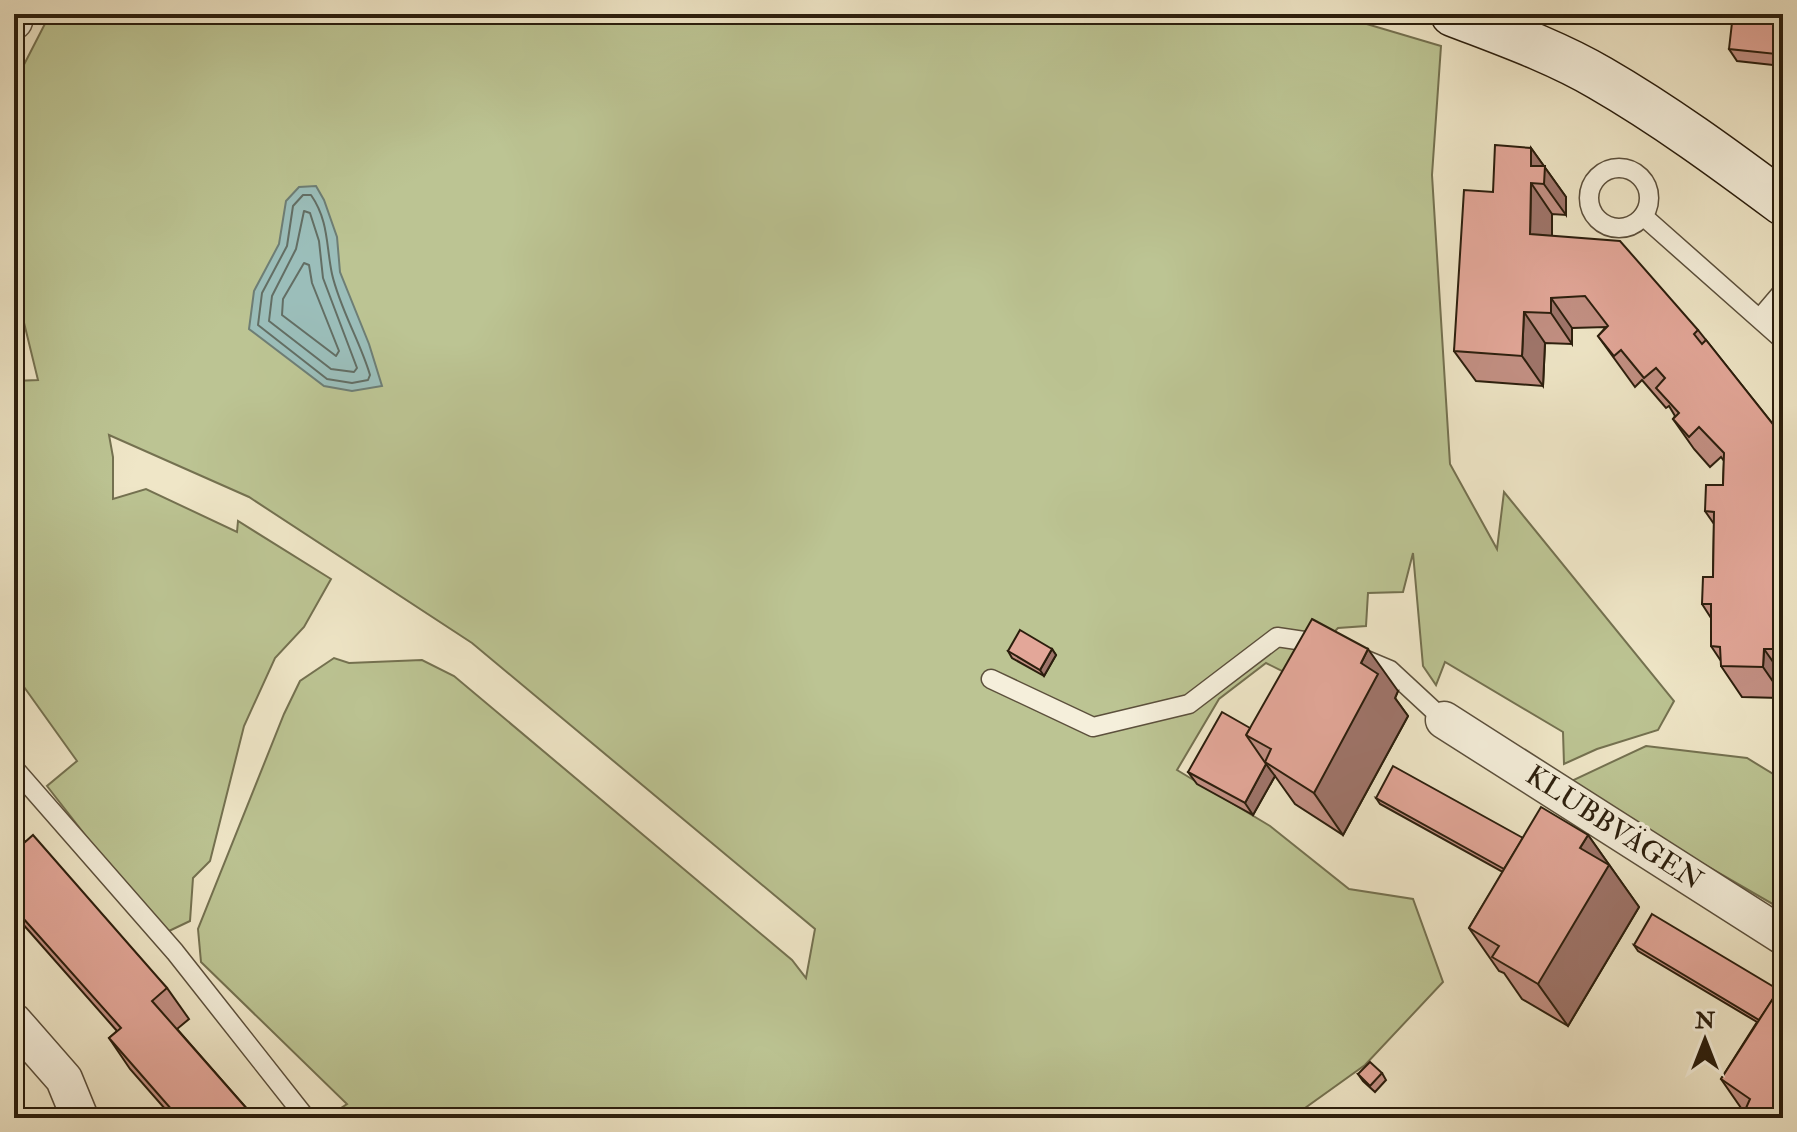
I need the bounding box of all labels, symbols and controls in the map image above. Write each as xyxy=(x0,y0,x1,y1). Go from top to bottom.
street label: KLUBBVÄGEN xyxy=(1519,758,1709,898)
north arrow xyxy=(1665,1000,1745,1080)
text: N xyxy=(1694,1007,1715,1035)

